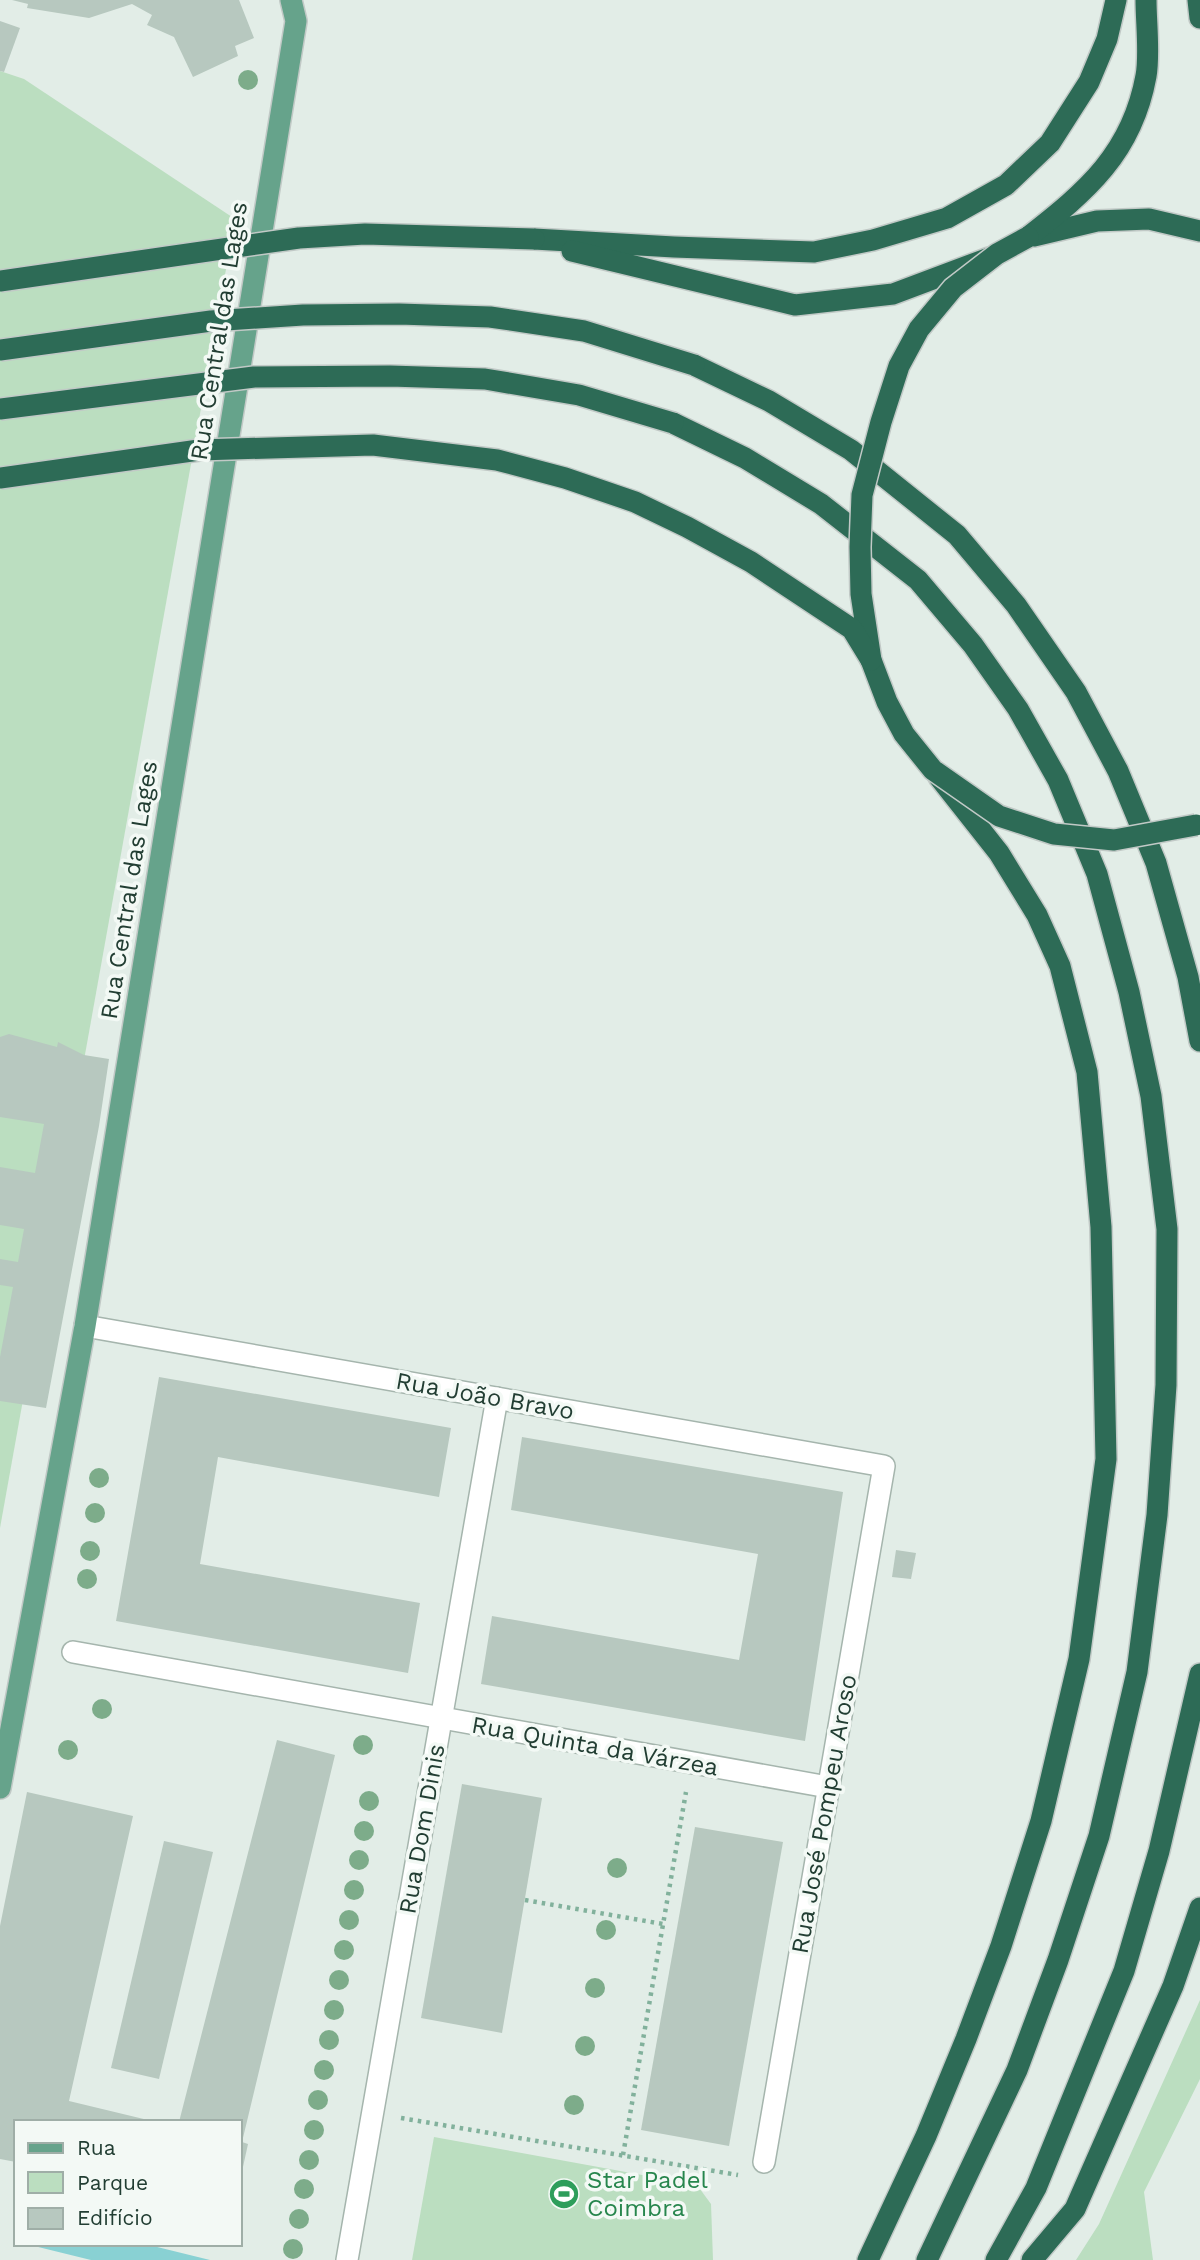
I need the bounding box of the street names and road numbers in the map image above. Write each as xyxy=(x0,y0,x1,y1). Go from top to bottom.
street label: Rua Central das Lages xyxy=(185,200,253,462)
street label: Rua Central das Lages xyxy=(95,759,163,1021)
street label: Rua João Bravo xyxy=(394,1367,576,1425)
street label: Rua José Pompeu Aroso xyxy=(786,1672,862,1956)
street label: Rua Quinta da Várzea xyxy=(470,1711,720,1781)
street label: Rua Dom Dinis xyxy=(393,1742,451,1916)

